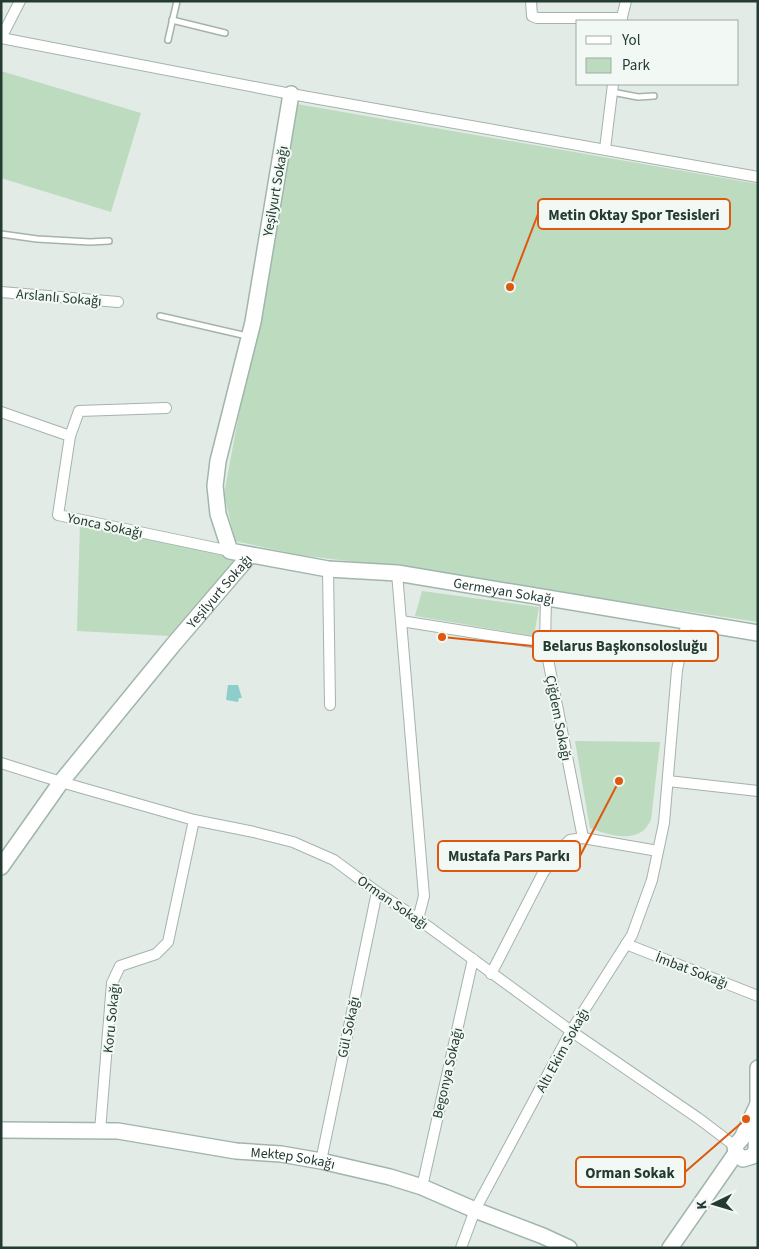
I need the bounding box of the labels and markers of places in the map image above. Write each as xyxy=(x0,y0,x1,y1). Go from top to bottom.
callout: Metin Oktay Spor Tesisleri xyxy=(538,199,730,229)
callout: Belarus Başkonsolosluğu xyxy=(533,631,718,661)
callout: Mustafa Pars Parkı xyxy=(438,841,580,871)
callout: Orman Sokak xyxy=(576,1157,685,1187)

